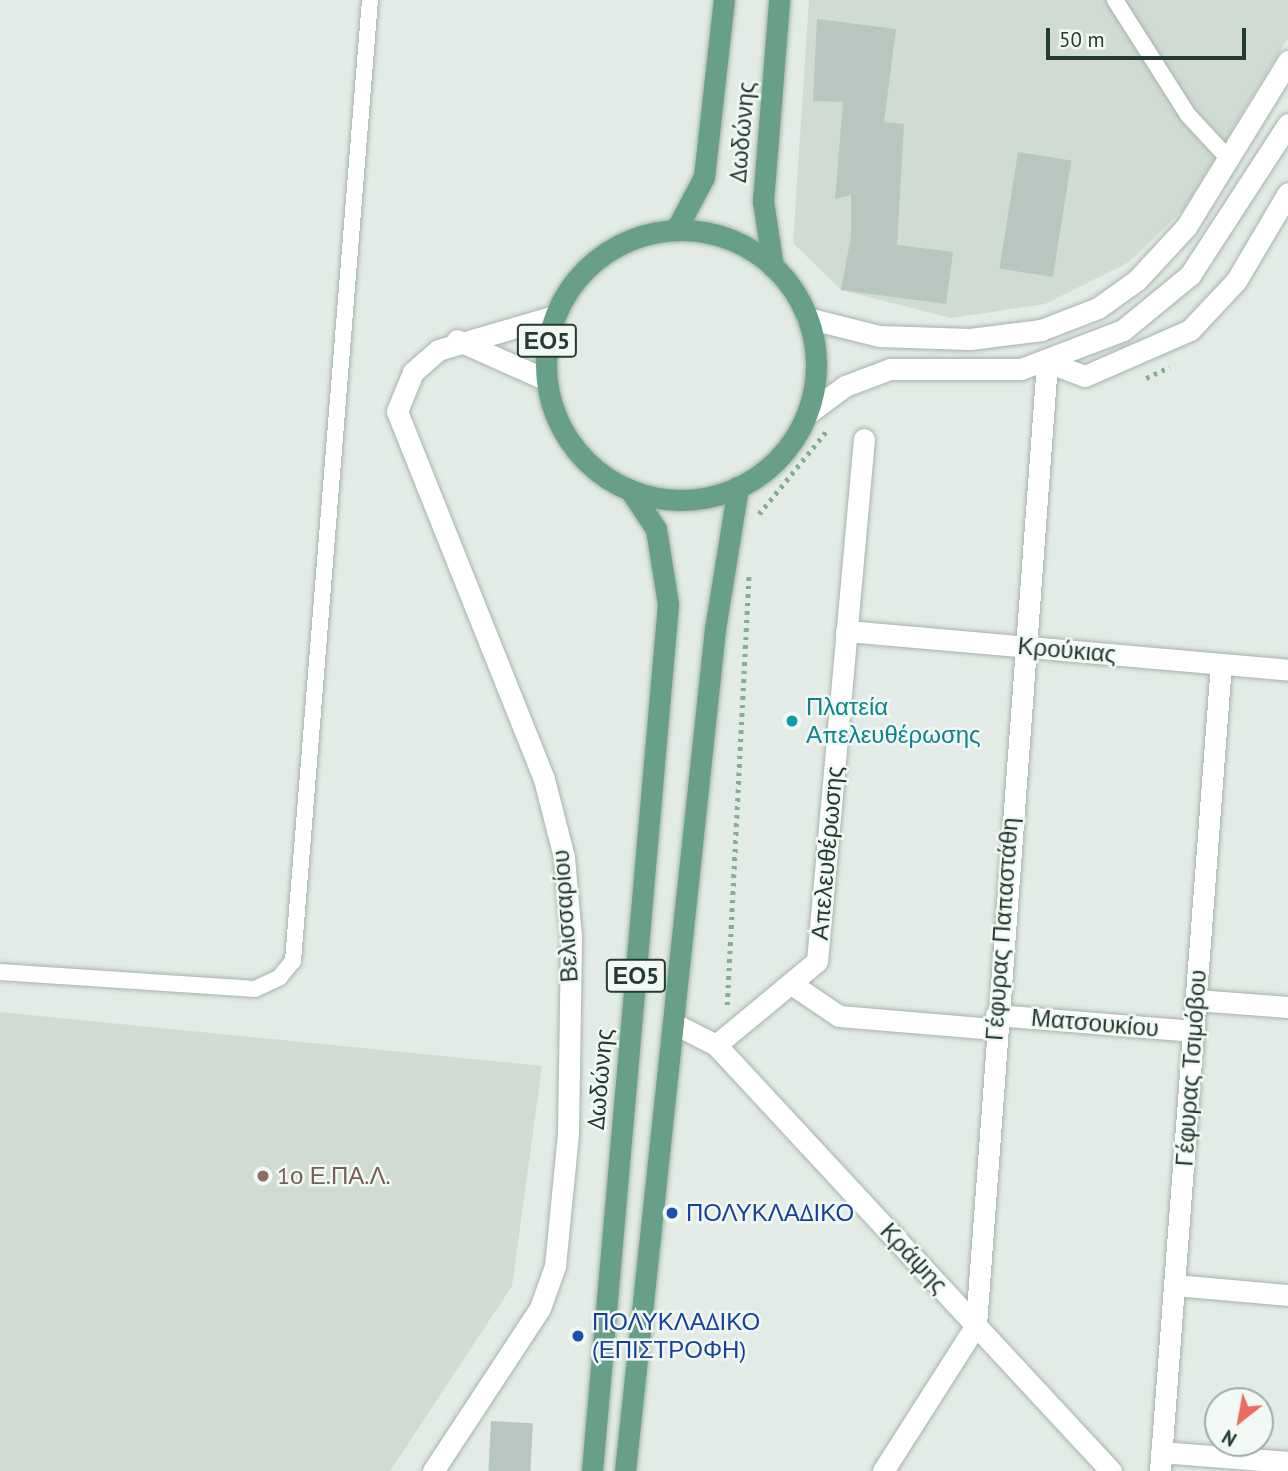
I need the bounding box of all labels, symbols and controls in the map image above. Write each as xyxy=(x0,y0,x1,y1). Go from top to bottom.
scale bar xyxy=(1050,14,1250,58)
text: 50 m xyxy=(1059,26,1105,53)
street label: Δωδώνης xyxy=(723,80,761,184)
road number: ΕΟ5 xyxy=(516,322,578,360)
street label: Κρούκιας xyxy=(1016,631,1118,669)
place label: Πλατεία Απελευθέρωσης xyxy=(806,693,981,749)
marker: Πλατεία Απελευθέρωσης xyxy=(784,713,800,729)
street label: Απελευθέρωσης xyxy=(805,765,849,941)
street label: Γέφυρας Παπαστάθη xyxy=(980,816,1024,1042)
street label: Βελισσαρίου xyxy=(546,849,584,983)
road number: ΕΟ5 xyxy=(604,956,668,995)
street label: Γέφυρας Τσιμόβου xyxy=(1170,969,1212,1167)
street label: Ματσουκίου xyxy=(1030,1003,1160,1043)
street label: Δωδώνης xyxy=(581,1027,619,1131)
place label: 1ο Ε.ΠΑ.Λ. xyxy=(277,1162,391,1190)
marker: 1ο Ε.ΠΑ.Λ. xyxy=(255,1168,271,1184)
place label: ΠΟΛΥΚΛΑΔΙΚΟ xyxy=(686,1199,854,1227)
marker: ΠΟΛΥΚΛΑΔΙΚΟ xyxy=(664,1205,680,1221)
street label: Κράψης xyxy=(874,1217,954,1299)
place label: ΠΟΛΥΚΛΑΔΙΚΟ (ΕΠΙΣΤΡΟΦΗ) xyxy=(592,1308,760,1364)
marker: ΠΟΛΥΚΛΑΔΙΚΟ (ΕΠΙΣΤΡΟΦΗ) xyxy=(570,1328,586,1344)
north arrow xyxy=(1204,1387,1274,1457)
text: N xyxy=(1218,1425,1241,1452)

